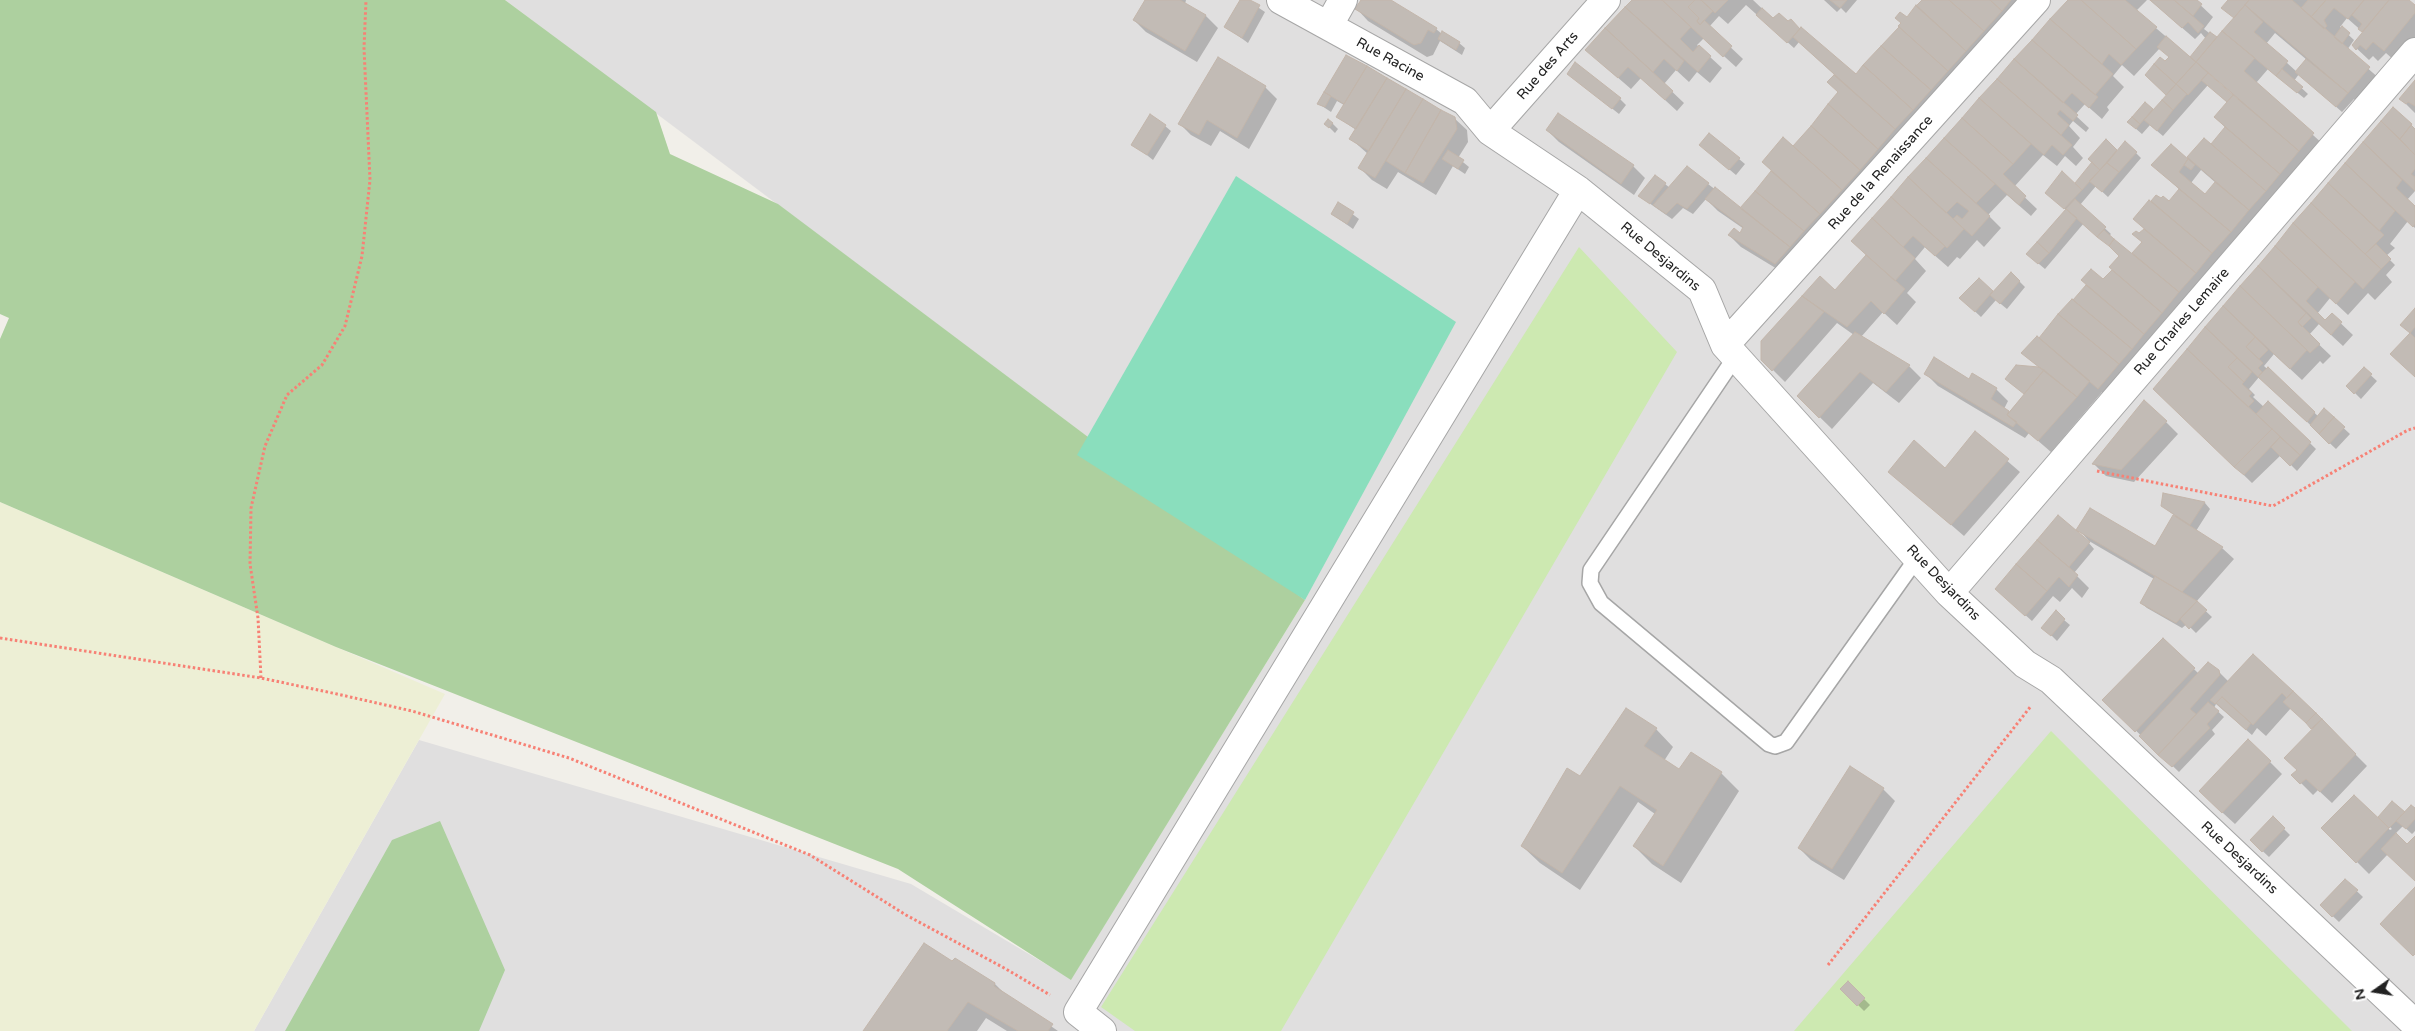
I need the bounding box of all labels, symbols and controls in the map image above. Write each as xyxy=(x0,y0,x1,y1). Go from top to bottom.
street label: Rue des Arts xyxy=(1514,28,1582,104)
street label: Rue Racine xyxy=(1353,34,1427,86)
street label: Rue de la Renaissance xyxy=(1825,112,1937,234)
street label: Rue Desjardins xyxy=(1617,219,1703,295)
street label: Rue Charles Lemaire xyxy=(2131,265,2233,379)
street label: Rue Desjardins xyxy=(1903,542,1983,624)
street label: Rue Desjardins xyxy=(2197,818,2281,898)
north arrow xyxy=(2350,966,2400,1016)
text: N xyxy=(2350,987,2369,1002)

